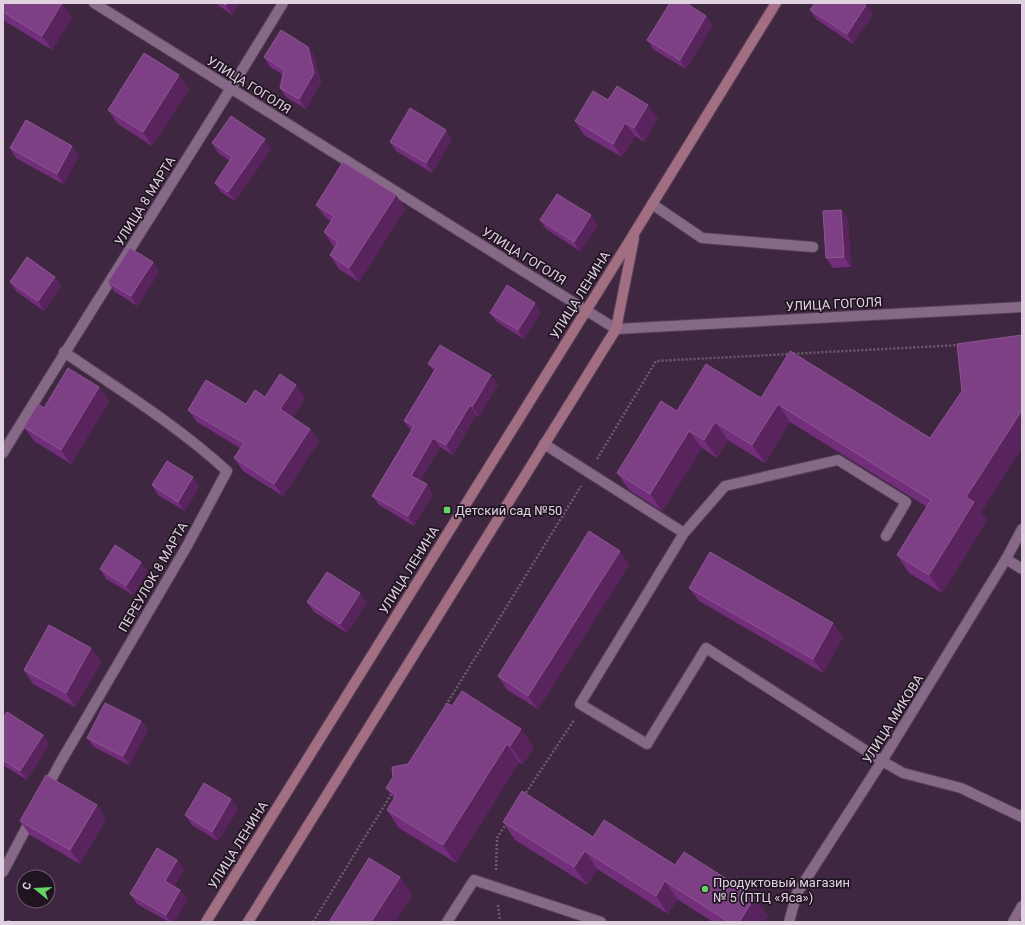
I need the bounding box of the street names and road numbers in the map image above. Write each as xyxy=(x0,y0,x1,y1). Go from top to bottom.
street label: УЛИЦА ГОГОЛЯ xyxy=(204,53,294,117)
street label: УЛИЦА 8 МАРТА xyxy=(112,153,179,248)
street label: УЛИЦА ГОГОЛЯ xyxy=(479,224,569,288)
street label: УЛИЦА ЛЕНИНА xyxy=(547,248,613,342)
street label: УЛИЦА ГОГОЛЯ xyxy=(785,294,883,314)
street label: ПЕРЕУЛОК 8 МАРТА xyxy=(115,519,191,635)
street label: УЛИЦА ЛЕНИНА xyxy=(376,523,442,617)
street label: УЛИЦА МИКОВА xyxy=(860,671,927,766)
street label: УЛИЦА ЛЕНИНА xyxy=(205,798,271,892)

